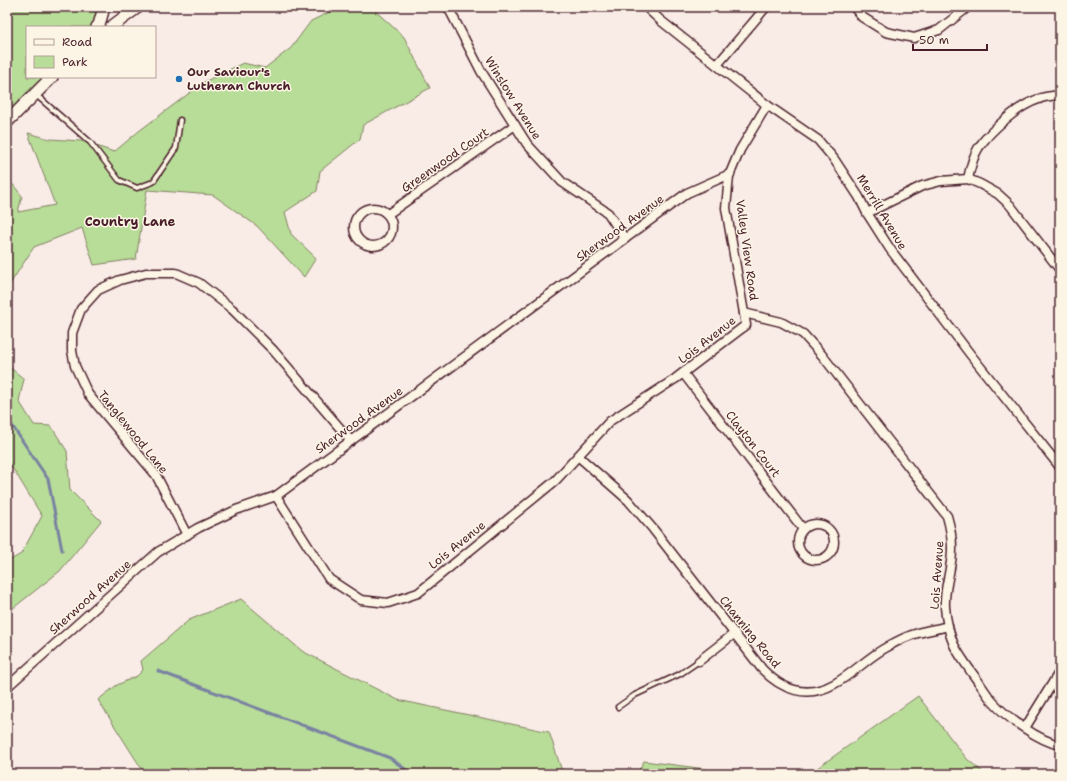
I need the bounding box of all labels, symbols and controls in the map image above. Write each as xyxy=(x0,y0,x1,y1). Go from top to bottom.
legend xyxy=(26,26,156,78)
scale bar xyxy=(913,26,987,52)
text: 50 m xyxy=(919,32,949,48)
text: Road xyxy=(62,34,93,50)
street label: Winslow Avenue xyxy=(481,53,545,143)
text: Park xyxy=(62,54,88,70)
place label: Our Saviour's Lutheran Church xyxy=(187,64,290,94)
marker: Our Saviour's Lutheran Church xyxy=(174,74,184,84)
street label: Greenwood Court xyxy=(398,124,492,196)
street label: Merrill Avenue xyxy=(853,171,911,253)
street label: Sherwood Avenue xyxy=(573,191,667,265)
street label: Valley View Road xyxy=(732,198,762,302)
district label: Country Lane xyxy=(85,213,176,230)
street label: Lois Avenue xyxy=(675,312,739,368)
street label: Sherwood Avenue xyxy=(312,383,406,457)
street label: Tanglewood Lane xyxy=(94,387,172,477)
street label: Clayton Court xyxy=(722,407,784,481)
street label: Lois Avenue xyxy=(425,517,489,573)
street label: Lois Avenue xyxy=(927,540,947,610)
street label: Sherwood Avenue xyxy=(46,556,135,638)
street label: Channing Road xyxy=(716,593,784,672)

